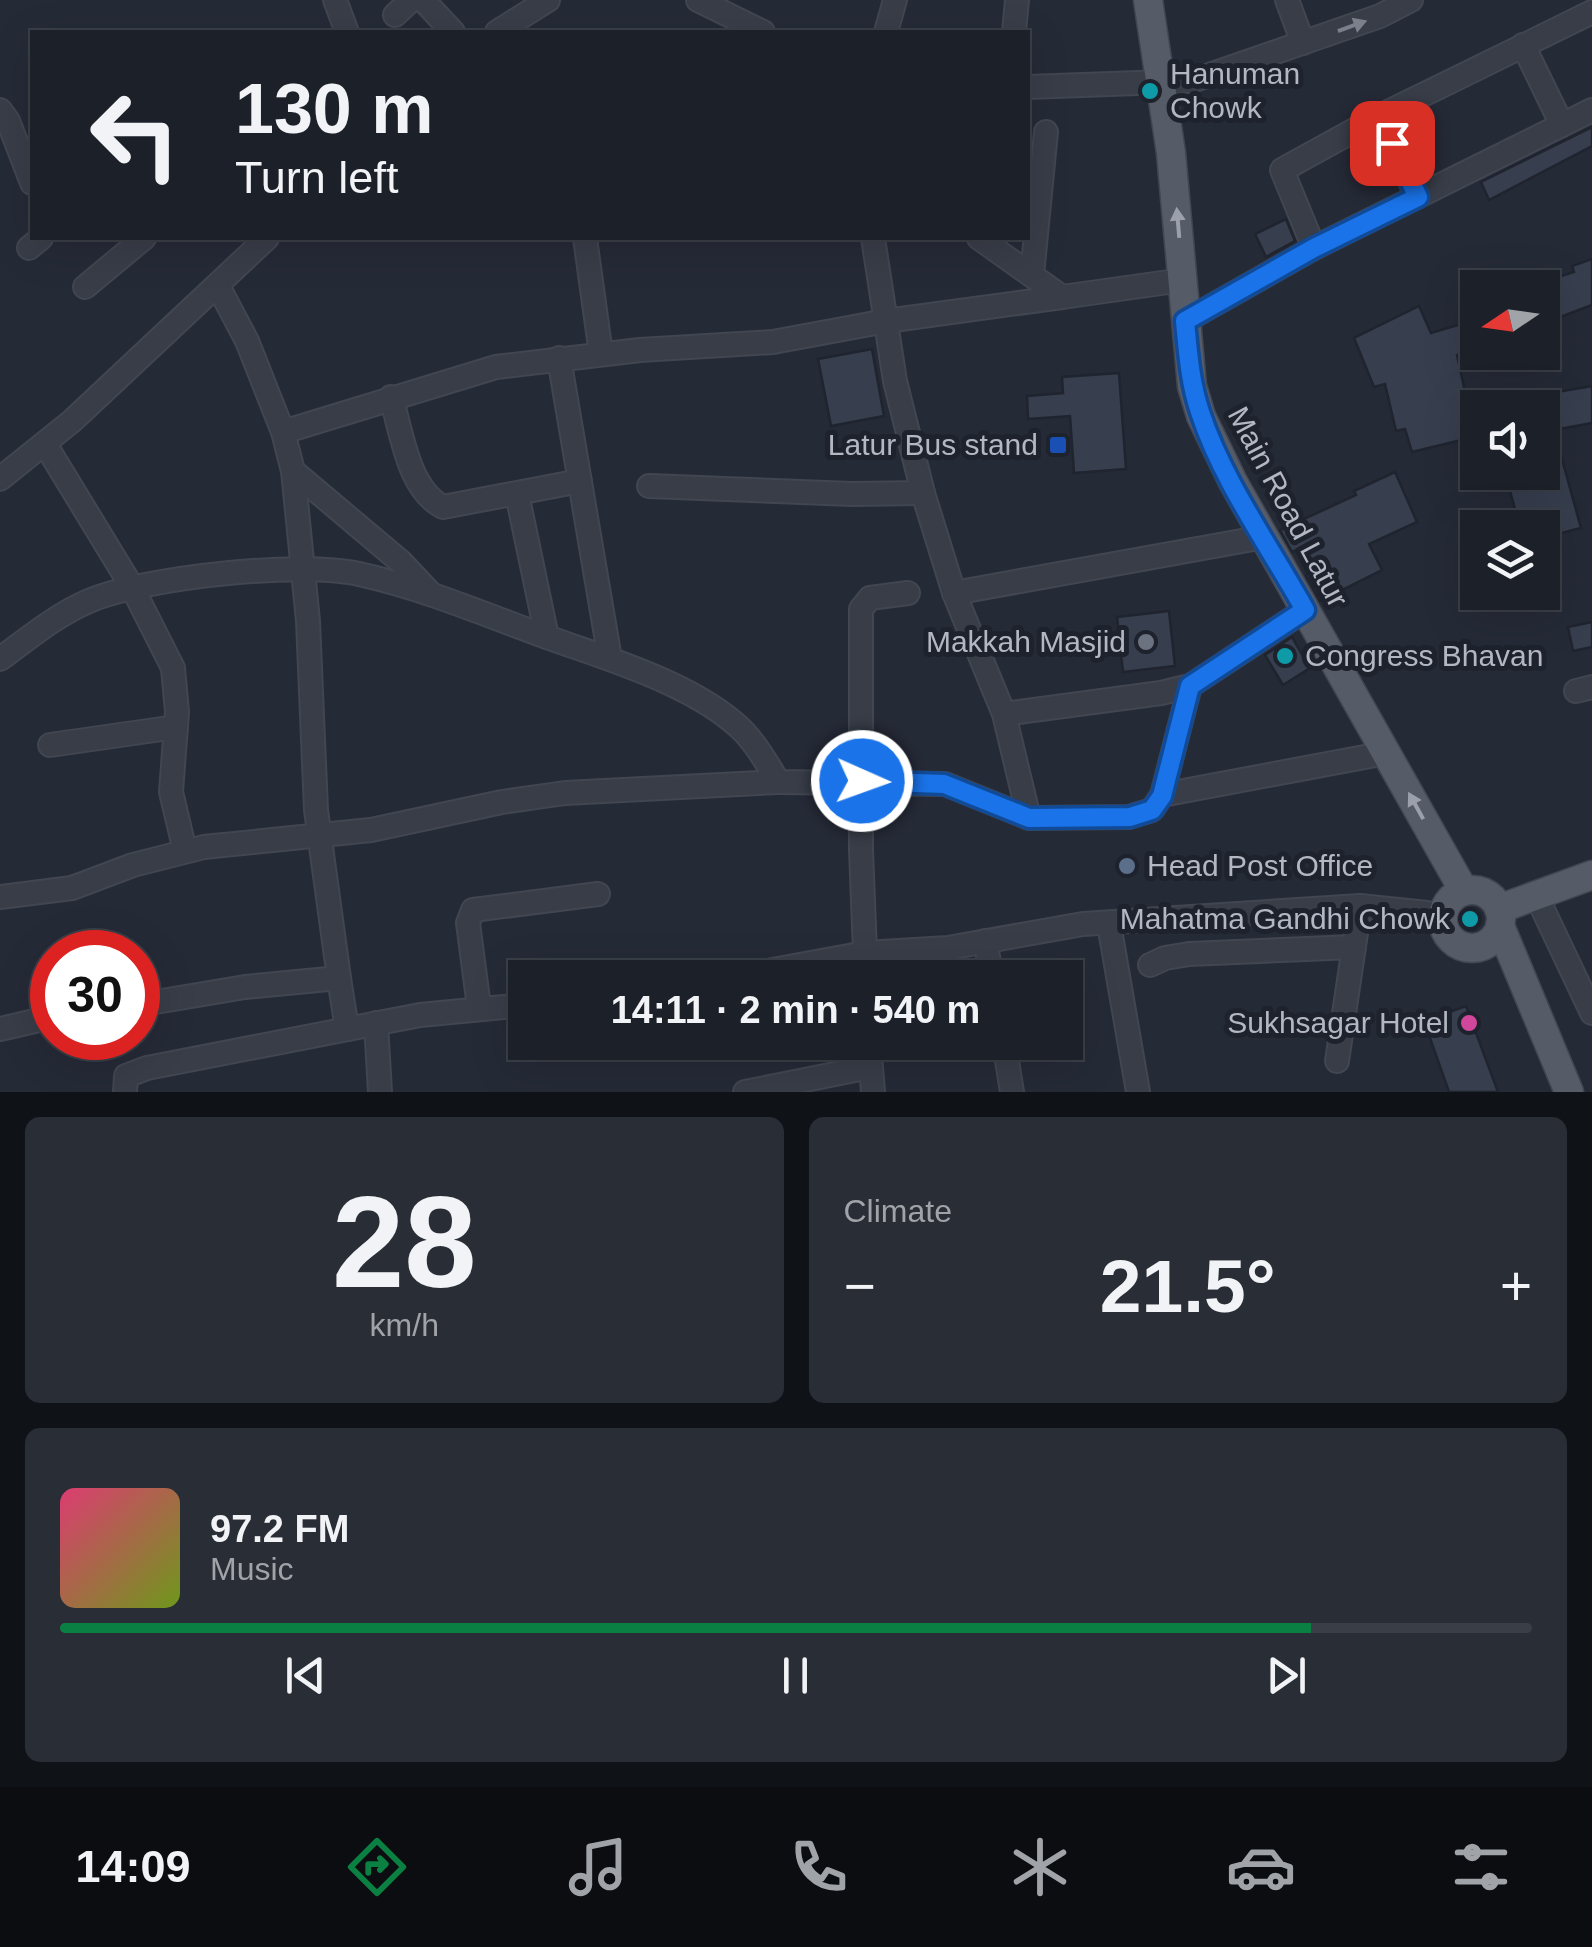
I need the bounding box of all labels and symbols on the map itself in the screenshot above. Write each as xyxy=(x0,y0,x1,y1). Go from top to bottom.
one-way arrow xyxy=(1337,18,1367,33)
place label: Hanuman Chowk xyxy=(1170,57,1300,124)
marker: Hanuman Chowk xyxy=(1139,80,1161,102)
pin xyxy=(1350,101,1435,186)
one-way arrow xyxy=(1170,207,1186,239)
north arrow xyxy=(1460,270,1560,370)
street label: Main Road Latur xyxy=(1222,401,1355,612)
place label: Latur Bus stand xyxy=(828,428,1038,461)
marker: Latur Bus stand xyxy=(1047,434,1069,456)
place label: Makkah Masjid xyxy=(926,625,1126,658)
marker: Makkah Masjid xyxy=(1135,631,1157,653)
place label: Congress Bhavan xyxy=(1305,639,1543,672)
marker: Congress Bhavan xyxy=(1274,645,1296,667)
position arrow xyxy=(810,729,914,833)
one-way arrow xyxy=(1408,792,1425,820)
place label: Head Post Office xyxy=(1147,849,1373,882)
marker: Head Post Office xyxy=(1116,855,1138,877)
place label: Mahatma Gandhi Chowk xyxy=(1120,902,1451,935)
marker: Mahatma Gandhi Chowk xyxy=(1459,908,1481,930)
speed limit sign: 30 xyxy=(30,930,160,1060)
place label: Sukhsagar Hotel xyxy=(1227,1006,1449,1039)
marker: Sukhsagar Hotel xyxy=(1458,1012,1480,1034)

